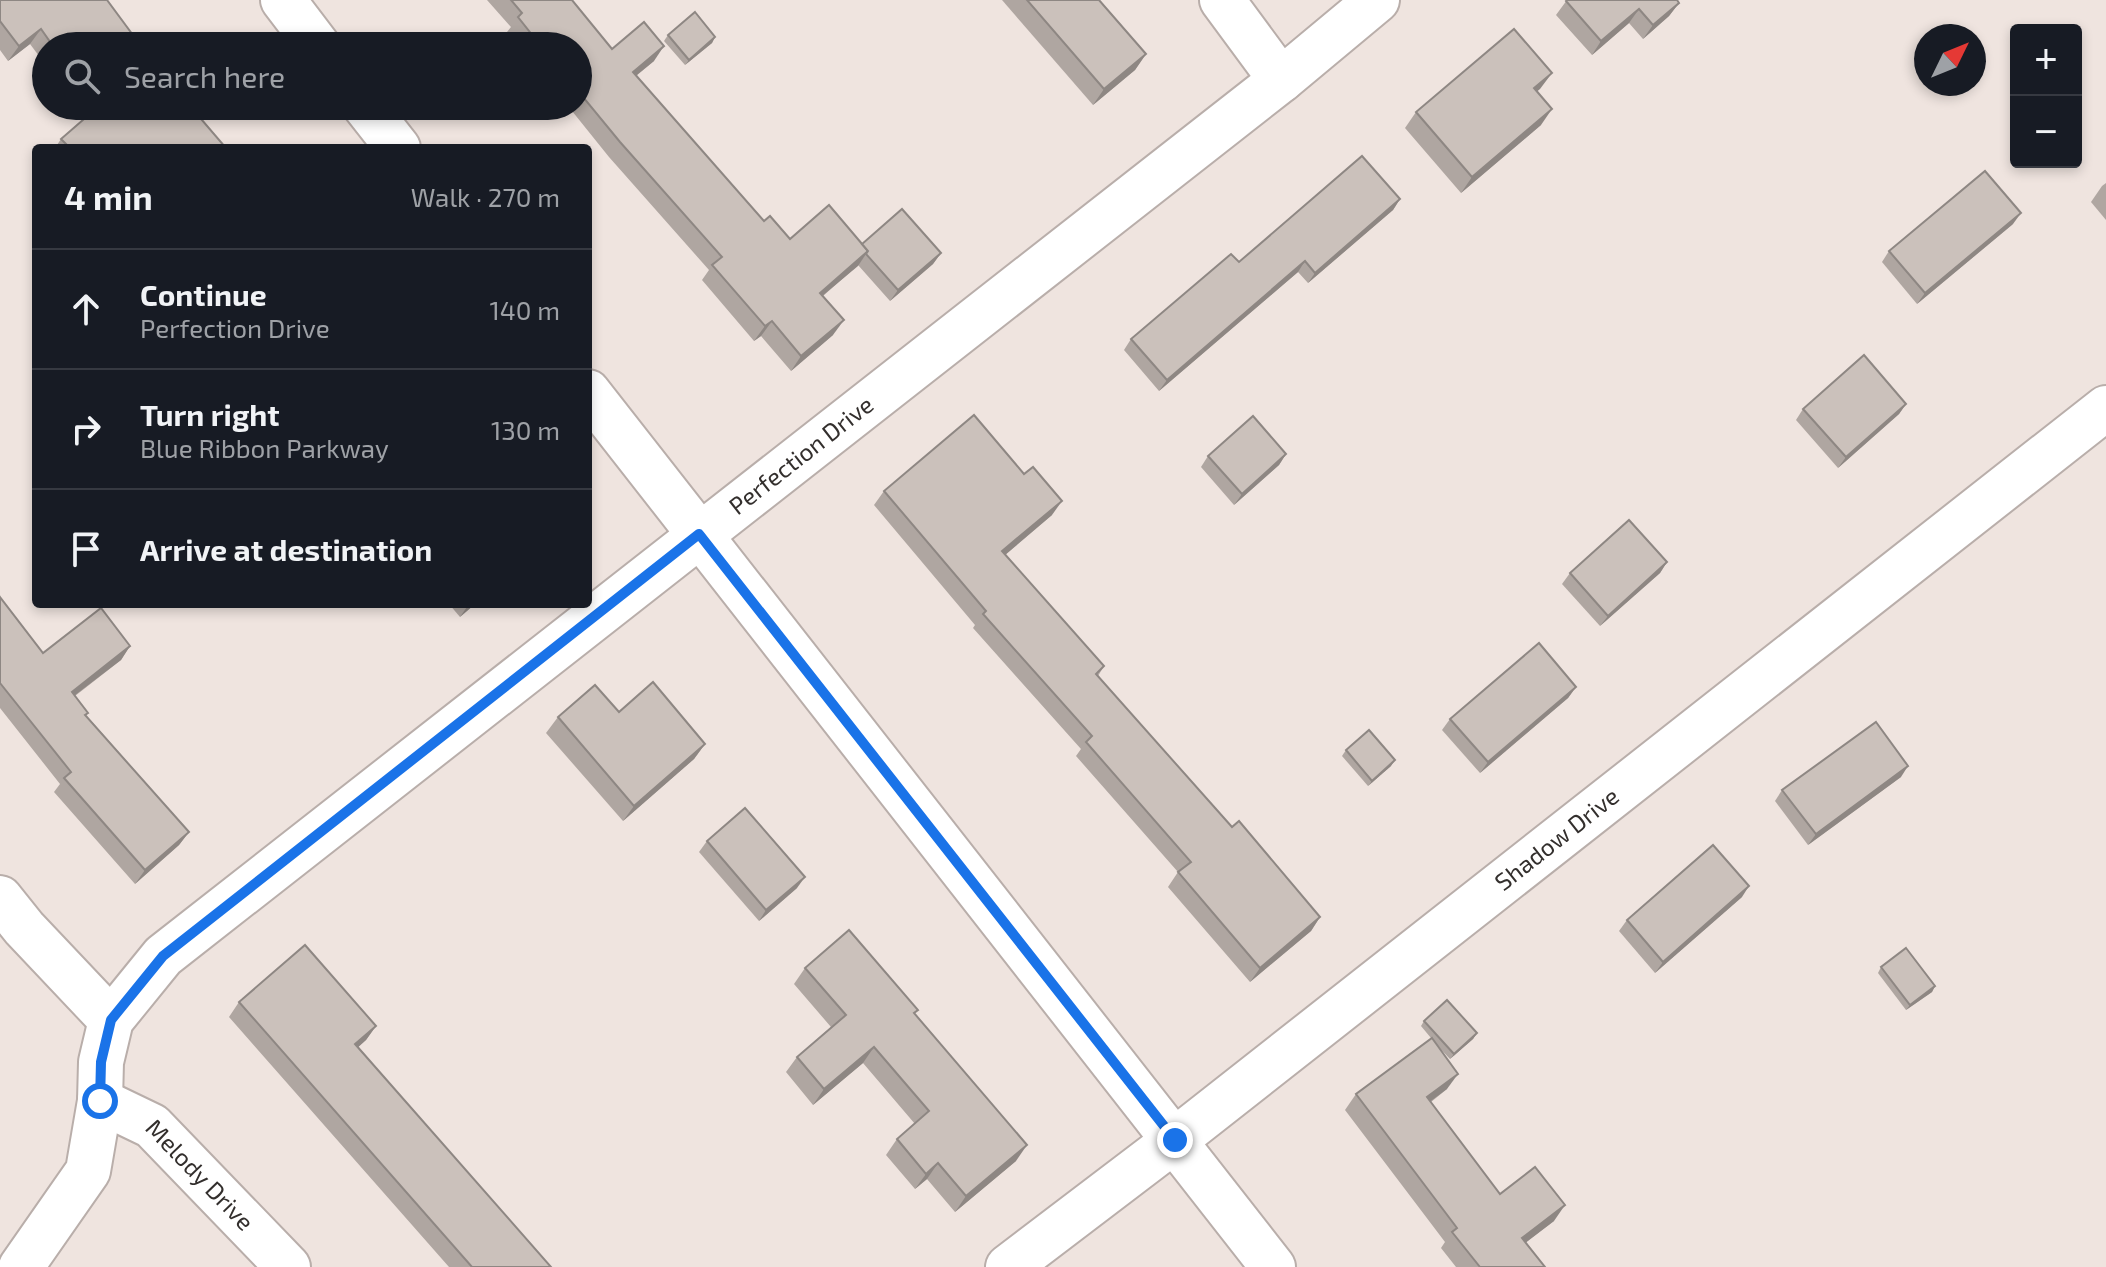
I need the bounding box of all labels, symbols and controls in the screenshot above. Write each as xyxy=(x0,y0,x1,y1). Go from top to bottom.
north arrow xyxy=(1914,24,1986,96)
map controls xyxy=(2010,24,2082,168)
button: + xyxy=(2010,24,2082,96)
search box xyxy=(32,32,592,120)
icon: search xyxy=(60,54,104,98)
text: Search here xyxy=(124,58,285,94)
button: − xyxy=(2010,96,2082,168)
text: 4 min xyxy=(64,176,153,217)
text: Walk · 270 m xyxy=(411,181,560,212)
text: Continue xyxy=(140,276,267,312)
icon: ahead xyxy=(64,287,108,331)
text: 140 m xyxy=(489,294,560,325)
text: Perfection Drive xyxy=(140,312,330,343)
street label: Perfection Drive xyxy=(723,389,879,520)
text: Turn right xyxy=(140,396,280,432)
icon: right xyxy=(64,407,108,451)
text: 130 m xyxy=(491,414,560,445)
text: Blue Ribbon Parkway xyxy=(140,432,389,463)
icon: arrive xyxy=(64,527,108,571)
text: Arrive at destination xyxy=(140,531,432,567)
street label: Shadow Drive xyxy=(1489,781,1624,896)
route start xyxy=(82,1083,118,1119)
street label: Melody Drive xyxy=(140,1113,261,1236)
route end xyxy=(1157,1122,1193,1158)

